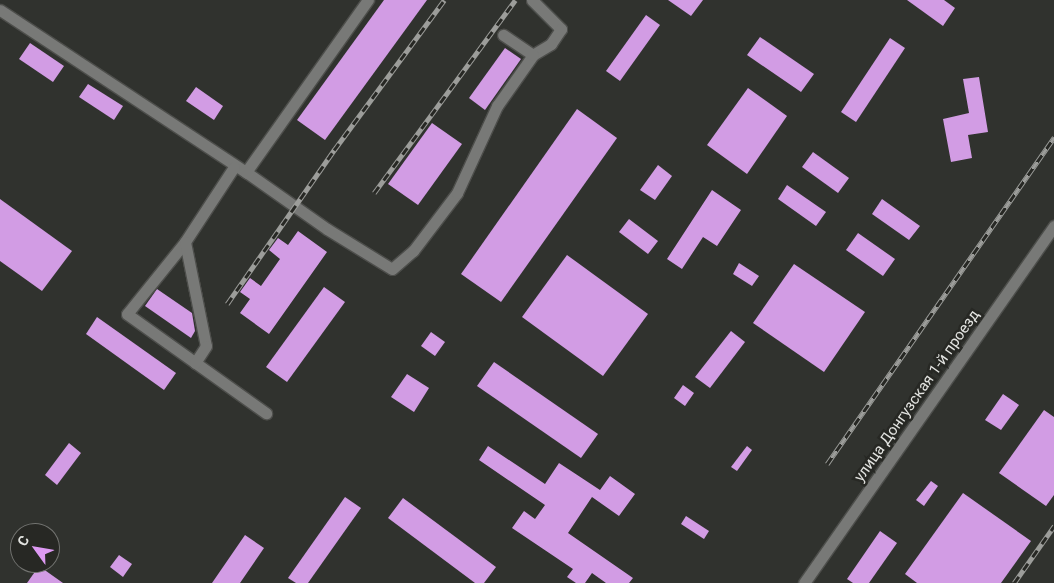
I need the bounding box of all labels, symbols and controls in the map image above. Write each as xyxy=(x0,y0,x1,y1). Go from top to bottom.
street label: улица Донгузская 1-й проезд xyxy=(851,307,983,485)
north arrow xyxy=(10,523,60,573)
text: С xyxy=(14,532,32,549)

